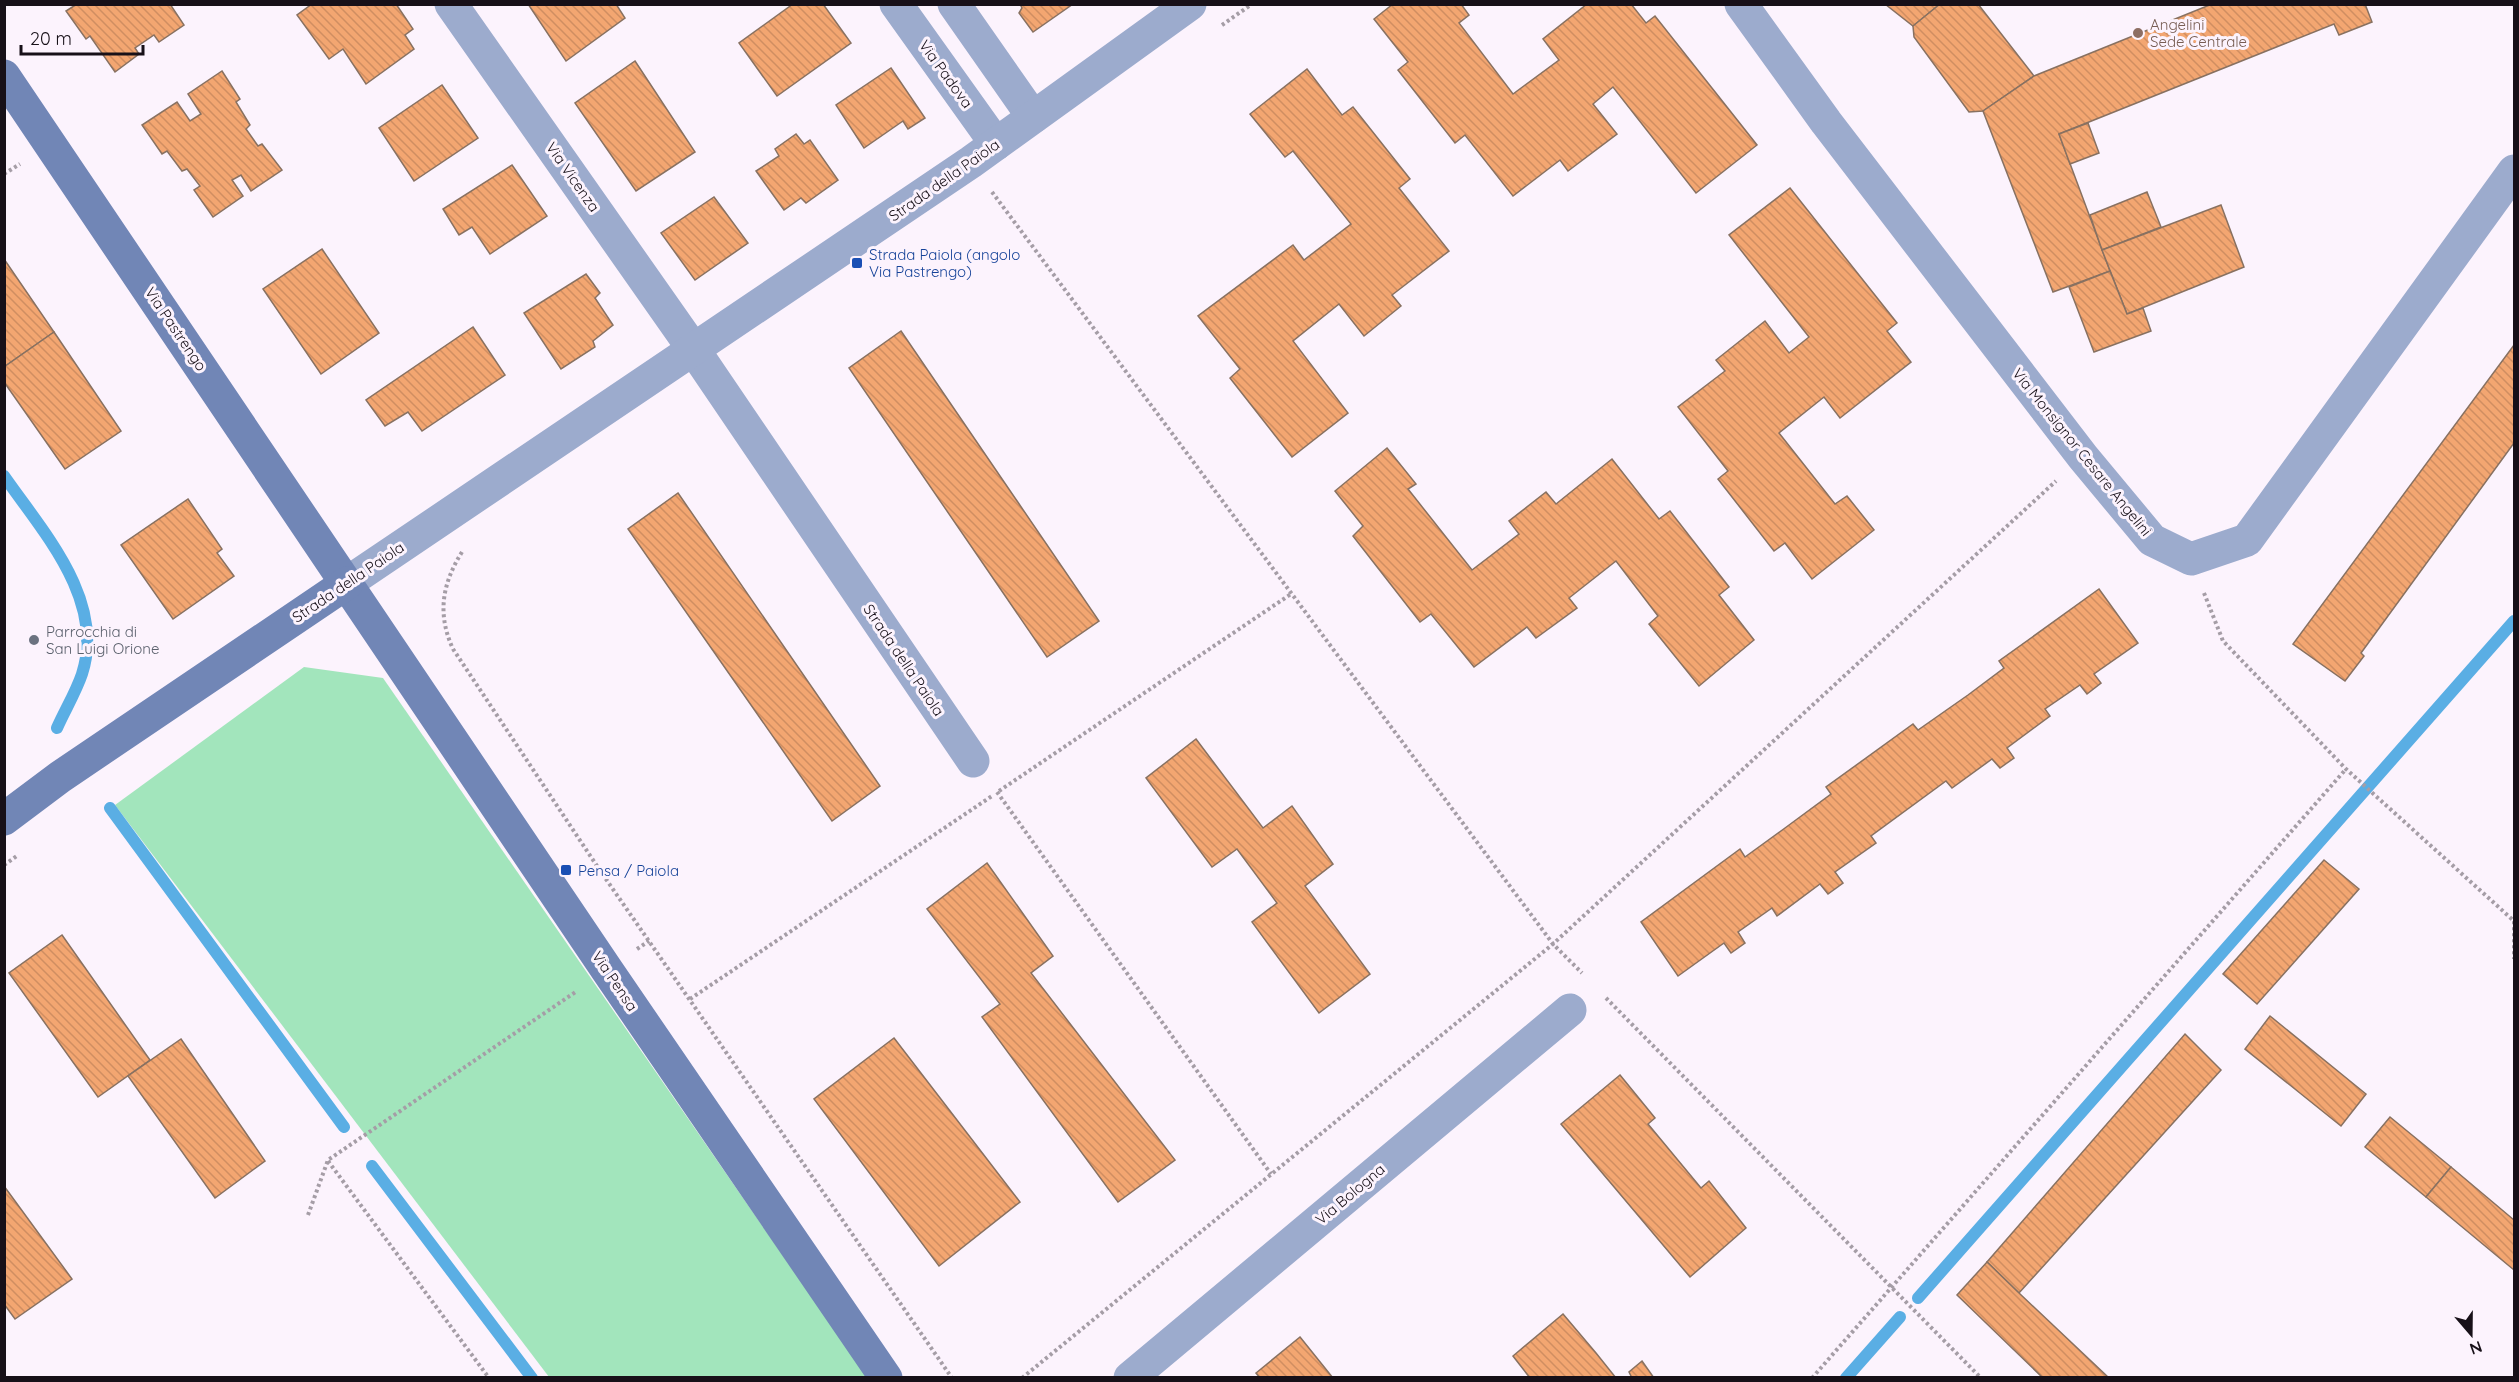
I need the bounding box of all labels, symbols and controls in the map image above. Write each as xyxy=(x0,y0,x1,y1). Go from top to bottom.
place label: Angelini Sede Centrale xyxy=(2150,15,2247,51)
scale bar xyxy=(21,18,142,56)
marker: Angelini Sede Centrale xyxy=(2131,26,2145,40)
text: 20 m xyxy=(30,27,72,50)
street label: Via Padova xyxy=(915,36,977,112)
street label: Strada della Paiola xyxy=(885,135,1003,225)
street label: Via Vicenza xyxy=(542,138,604,216)
place label: Strada Paiola (angolo Via Pastrengo) xyxy=(869,245,1020,281)
marker: Strada Paiola (angolo Via Pastrengo) xyxy=(850,256,864,270)
street label: Via Pastrengo xyxy=(141,283,211,375)
street label: Via Monsignor Cesare Angelini xyxy=(2008,364,2156,540)
street label: Strada della Paiola xyxy=(288,538,408,626)
street label: Strada della Paiola xyxy=(860,600,948,720)
place label: Parrocchia di San Luigi Orione xyxy=(46,622,159,658)
marker: Parrocchia di San Luigi Orione xyxy=(27,633,41,647)
place label: Pensa / Paiola xyxy=(578,861,679,880)
marker: Pensa / Paiola xyxy=(559,863,573,877)
street label: Via Pensa xyxy=(588,947,642,1015)
street label: Via Bologna xyxy=(1311,1160,1389,1228)
north arrow xyxy=(2441,1304,2501,1364)
text: N xyxy=(2467,1337,2485,1360)

